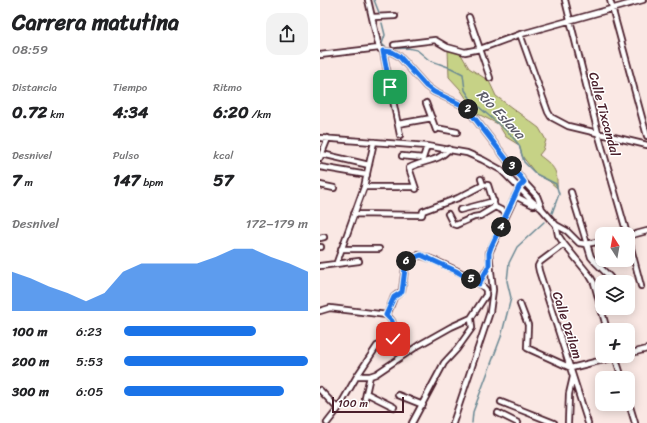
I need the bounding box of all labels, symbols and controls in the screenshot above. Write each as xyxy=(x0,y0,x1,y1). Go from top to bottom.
text: Carrera matutina xyxy=(12,3,179,42)
button: share xyxy=(266,13,308,55)
text: 08:59 xyxy=(12,38,48,61)
street label: Calle Tixcandal xyxy=(582,69,627,159)
pin xyxy=(373,70,407,104)
icon: arrive xyxy=(379,76,401,98)
text: Distancia xyxy=(12,78,57,97)
text: Tiempo xyxy=(113,78,147,97)
text: Ritmo xyxy=(213,78,242,97)
water label: Río Eslava xyxy=(470,83,532,147)
text: 0.72 xyxy=(12,97,47,127)
text: 4:34 xyxy=(113,97,148,127)
text: 6:20 xyxy=(213,97,249,127)
pin: 2 xyxy=(458,99,478,119)
text: 2 xyxy=(465,99,471,118)
text: km xyxy=(47,105,65,124)
text: /km xyxy=(249,105,271,124)
text: Desnivel xyxy=(12,146,52,165)
text: Pulso xyxy=(113,146,139,165)
text: kcal xyxy=(213,146,233,165)
pin: 3 xyxy=(502,156,522,176)
text: 3 xyxy=(509,156,515,175)
text: 7 xyxy=(12,165,22,195)
text: 147 xyxy=(113,165,140,195)
text: 57 xyxy=(213,165,233,195)
text: m xyxy=(22,173,33,192)
text: bpm xyxy=(140,173,163,192)
text: Desnivel xyxy=(12,212,59,235)
text: 172–179 m xyxy=(246,212,308,235)
pin: 4 xyxy=(491,217,511,237)
text: 4 xyxy=(498,217,504,236)
north arrow xyxy=(595,227,635,267)
map controls xyxy=(595,227,635,411)
pin: 6 xyxy=(396,251,416,271)
text: 6 xyxy=(403,251,409,270)
pin: 5 xyxy=(461,269,481,289)
text: 5 xyxy=(468,269,474,288)
button: layers xyxy=(595,275,635,315)
street label: Calle Dzilam xyxy=(546,288,589,362)
text: 100 m xyxy=(12,320,47,343)
text: 6:23 xyxy=(76,320,102,343)
pin xyxy=(376,322,410,356)
button: + xyxy=(595,323,635,363)
icon: check xyxy=(382,328,404,350)
text: 200 m xyxy=(12,350,49,373)
text: 5:53 xyxy=(76,350,103,373)
button: − xyxy=(595,371,635,411)
text: 300 m xyxy=(12,380,49,403)
text: 6:05 xyxy=(76,380,103,403)
text: 100 m xyxy=(338,394,368,413)
scale bar xyxy=(332,395,404,414)

